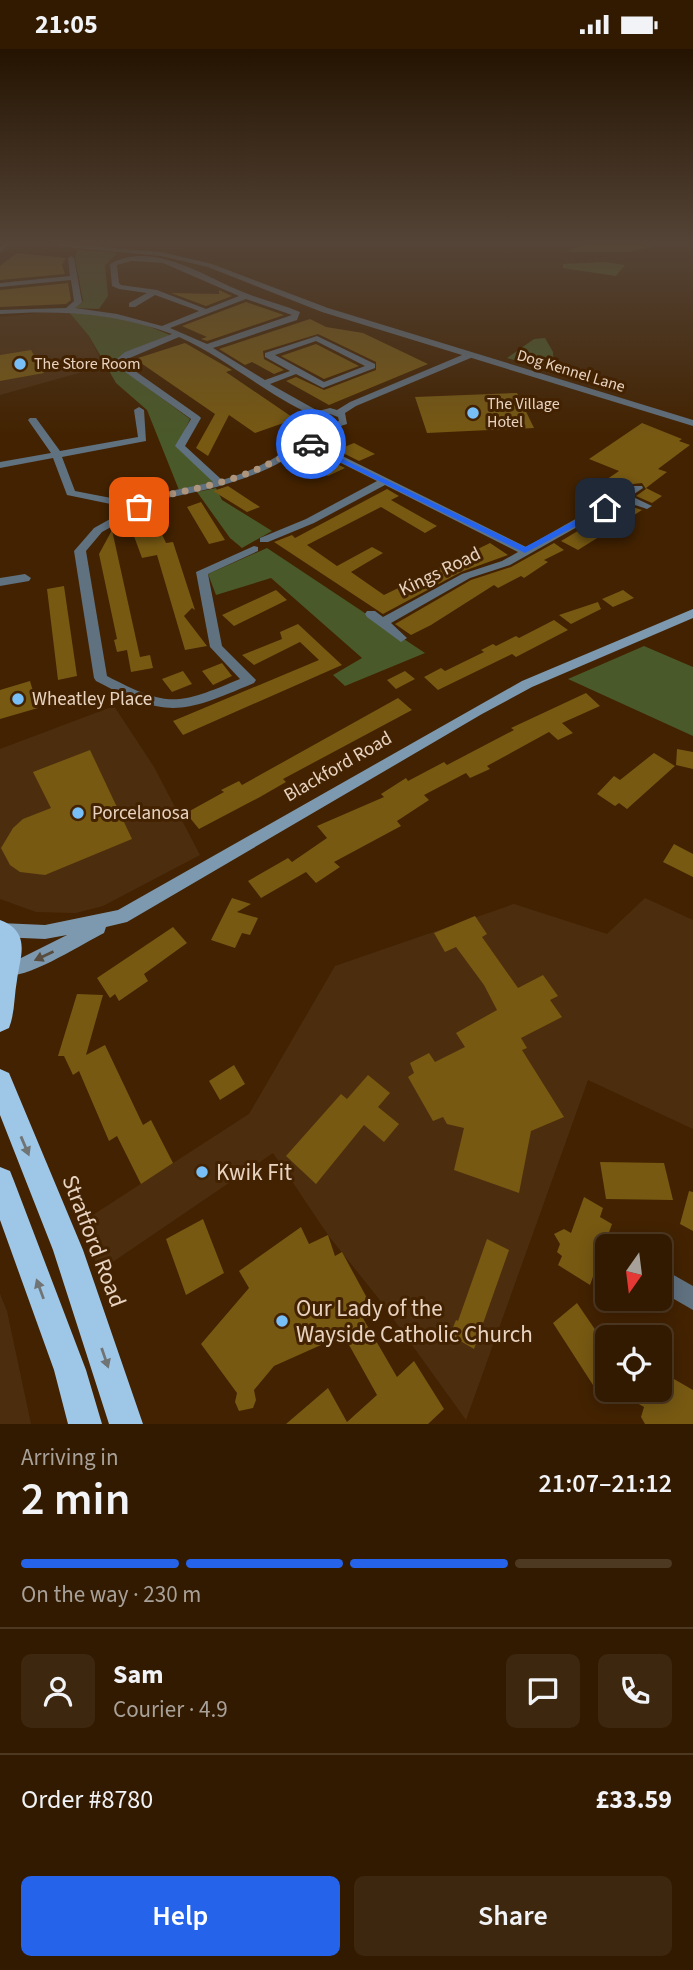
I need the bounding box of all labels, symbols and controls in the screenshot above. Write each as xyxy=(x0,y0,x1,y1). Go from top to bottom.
text: 21:05 xyxy=(35,6,98,43)
street label: Dog Kennel Lane xyxy=(514,344,628,398)
place label: The Store Room xyxy=(34,353,141,375)
marker: The Store Room xyxy=(12,356,28,372)
place label: The Village Hotel xyxy=(487,393,560,433)
marker: The Village Hotel xyxy=(465,405,481,421)
courier xyxy=(276,409,346,479)
icon: car xyxy=(292,425,330,463)
pin xyxy=(109,477,169,537)
pin xyxy=(575,478,635,538)
icon: bag xyxy=(120,488,158,526)
icon: home xyxy=(586,489,624,527)
street label: Kings Road xyxy=(394,541,486,603)
place label: Wheatley Place xyxy=(32,686,152,713)
marker: Wheatley Place xyxy=(10,691,26,707)
street label: Blackford Road xyxy=(279,725,397,809)
place label: Porcelanosa xyxy=(92,800,189,827)
marker: Porcelanosa xyxy=(70,805,86,821)
one-way arrow xyxy=(34,950,54,961)
one-way arrow xyxy=(19,1135,30,1156)
place label: Kwik Fit xyxy=(216,1156,292,1189)
marker: Kwik Fit xyxy=(194,1164,210,1180)
street label: Stratford Road xyxy=(54,1170,134,1312)
north arrow xyxy=(595,1234,672,1311)
map controls xyxy=(595,1234,672,1402)
one-way arrow xyxy=(35,1279,46,1300)
place label: Our Lady of the Wayside Catholic Church xyxy=(296,1292,533,1351)
marker: Our Lady of the Wayside Catholic Church xyxy=(274,1313,290,1329)
button: locate xyxy=(595,1325,672,1402)
one-way arrow xyxy=(100,1348,111,1369)
text: Arriving in xyxy=(21,1441,119,1474)
text: 21:07–21:12 xyxy=(539,1465,672,1502)
text: 2 min xyxy=(21,1467,130,1532)
text: On the way · 230 m xyxy=(21,1578,201,1611)
button: person xyxy=(21,1654,95,1728)
button: chat xyxy=(506,1654,580,1728)
button: phone xyxy=(598,1654,672,1728)
text: Sam xyxy=(113,1656,163,1693)
text: Courier · 4.9 xyxy=(113,1693,228,1726)
text: Order #8780 xyxy=(21,1781,153,1818)
text: £33.59 xyxy=(596,1781,672,1818)
button: Help xyxy=(21,1876,340,1956)
button: Share xyxy=(354,1876,672,1956)

